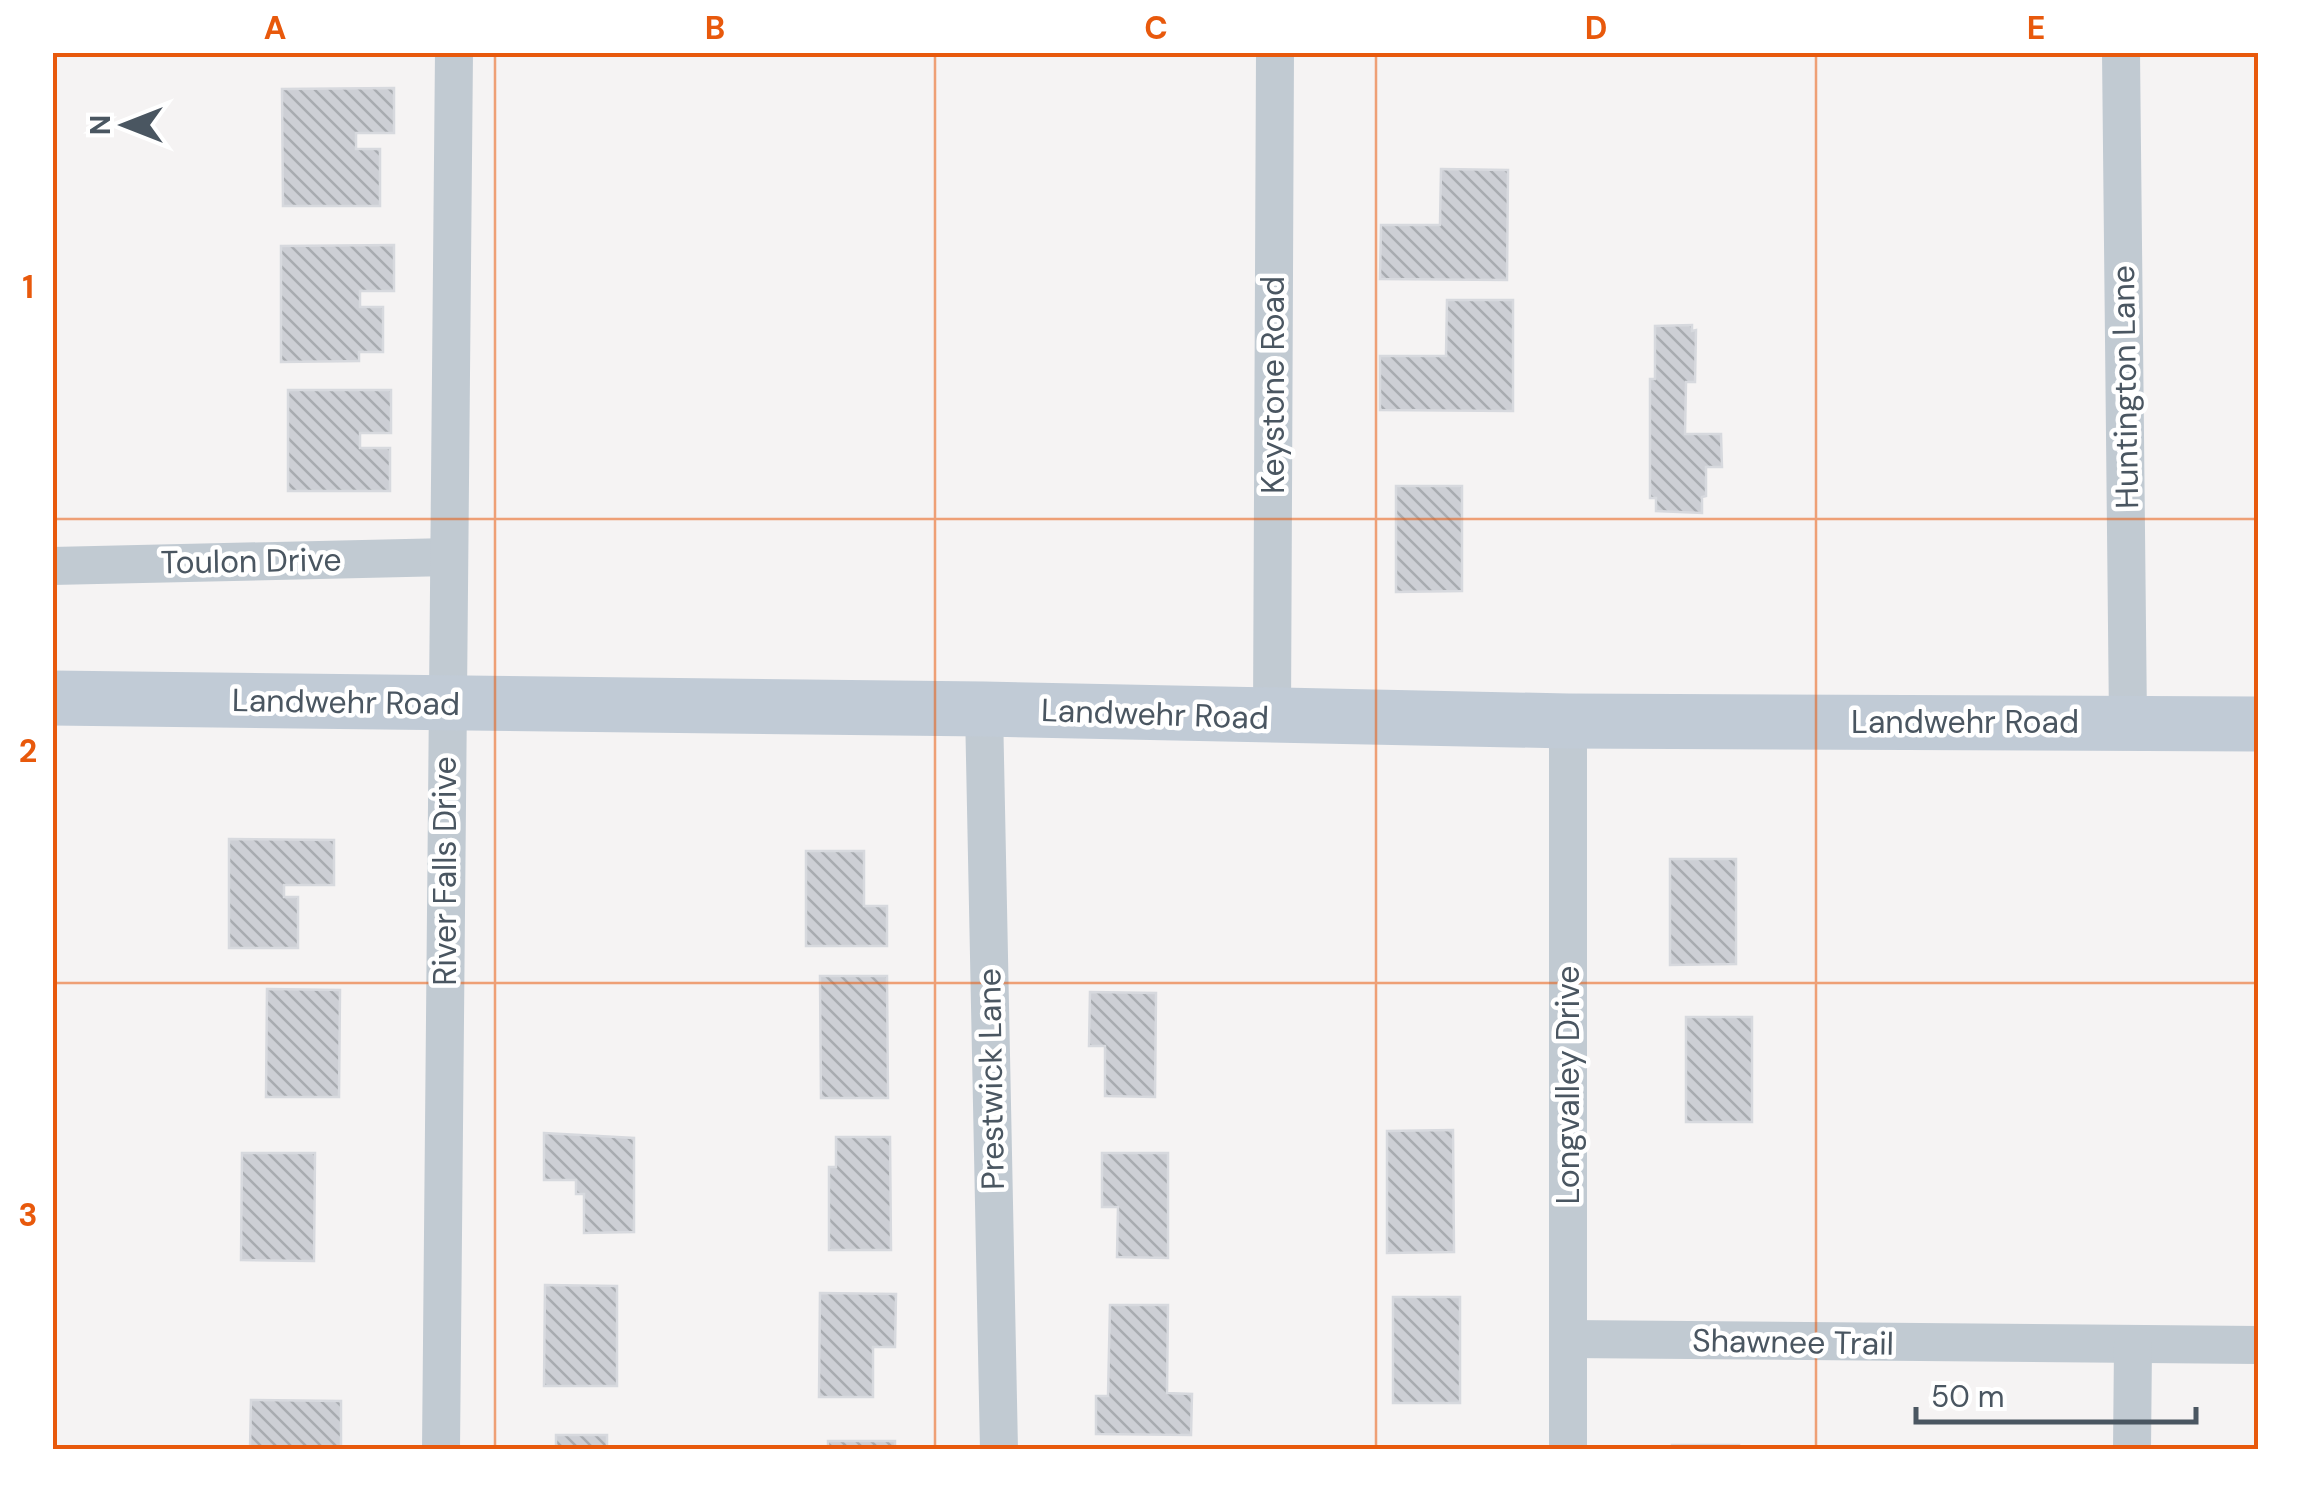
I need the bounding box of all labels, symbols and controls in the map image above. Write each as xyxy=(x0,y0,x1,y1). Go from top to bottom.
text: A xyxy=(264,7,286,49)
text: B xyxy=(705,7,725,49)
text: C xyxy=(1144,7,1168,49)
text: D xyxy=(1585,7,1607,49)
text: E xyxy=(2027,7,2045,49)
north arrow xyxy=(75,75,175,175)
text: N xyxy=(82,115,119,135)
street label: Huntington Lane xyxy=(2102,265,2148,509)
text: 1 xyxy=(22,266,34,308)
street label: Keystone Road xyxy=(1252,276,1294,494)
street label: Toulon Drive xyxy=(160,538,342,584)
street label: Landwehr Road xyxy=(232,679,460,725)
street label: Landwehr Road xyxy=(1040,689,1270,739)
street label: Landwehr Road xyxy=(1851,701,2079,743)
text: 2 xyxy=(19,730,37,772)
street label: River Falls Drive xyxy=(424,756,466,986)
street label: Longvalley Drive xyxy=(1547,966,1589,1204)
street label: Prestwick Lane xyxy=(968,968,1014,1190)
text: 3 xyxy=(18,1194,38,1236)
street label: Shawnee Trail xyxy=(1692,1319,1894,1365)
scale bar xyxy=(1916,1362,2196,1424)
text: 50 m xyxy=(1931,1377,2005,1416)

